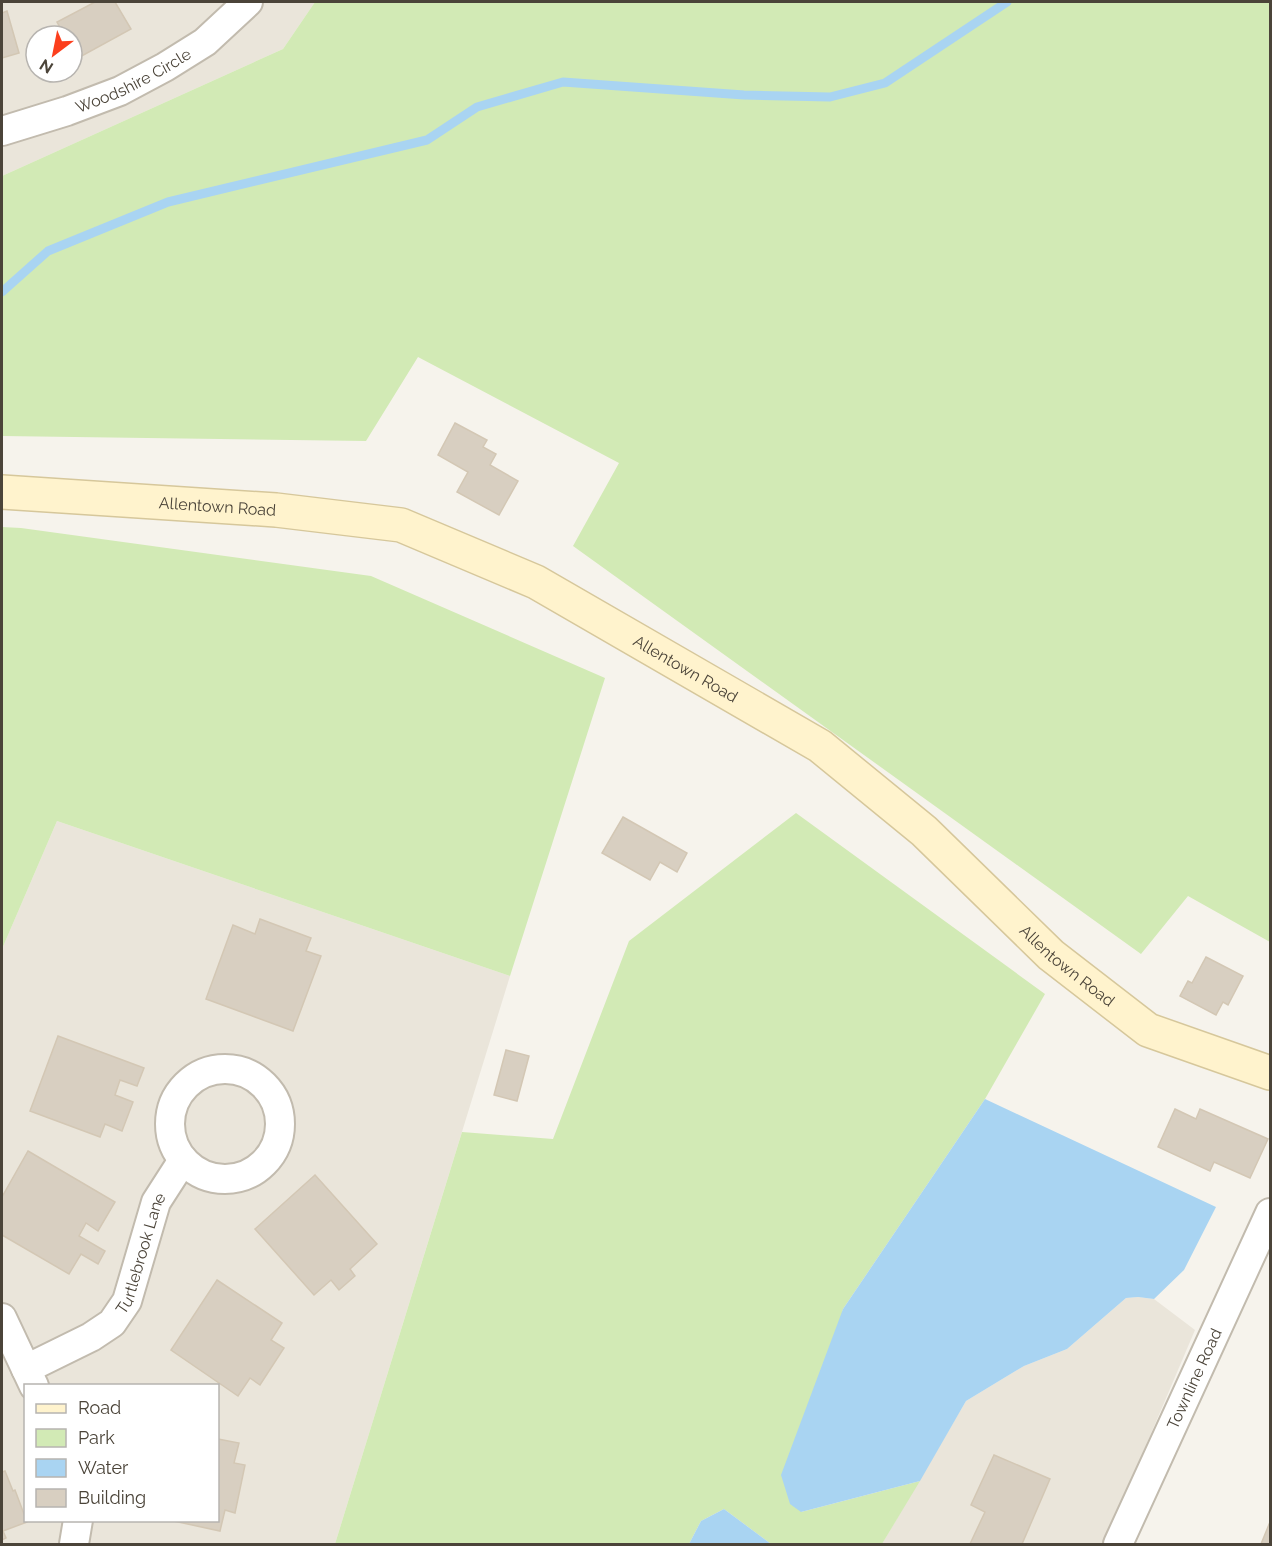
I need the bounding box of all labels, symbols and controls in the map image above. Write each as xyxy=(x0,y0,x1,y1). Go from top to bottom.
north arrow xyxy=(24,24,84,84)
street label: Woodshire Circle xyxy=(73,44,194,116)
text: N xyxy=(36,55,57,78)
street label: Allentown Road xyxy=(158,493,277,519)
street label: Allentown Road xyxy=(630,631,741,706)
street label: Allentown Road xyxy=(1016,921,1119,1010)
street label: Turtlebrook Lane xyxy=(112,1189,169,1318)
street label: Townline Road xyxy=(1163,1325,1225,1432)
legend xyxy=(24,1384,219,1522)
text: Road xyxy=(78,1397,121,1418)
text: Park xyxy=(78,1427,115,1448)
text: Water xyxy=(78,1457,129,1478)
text: Building xyxy=(78,1487,146,1508)

